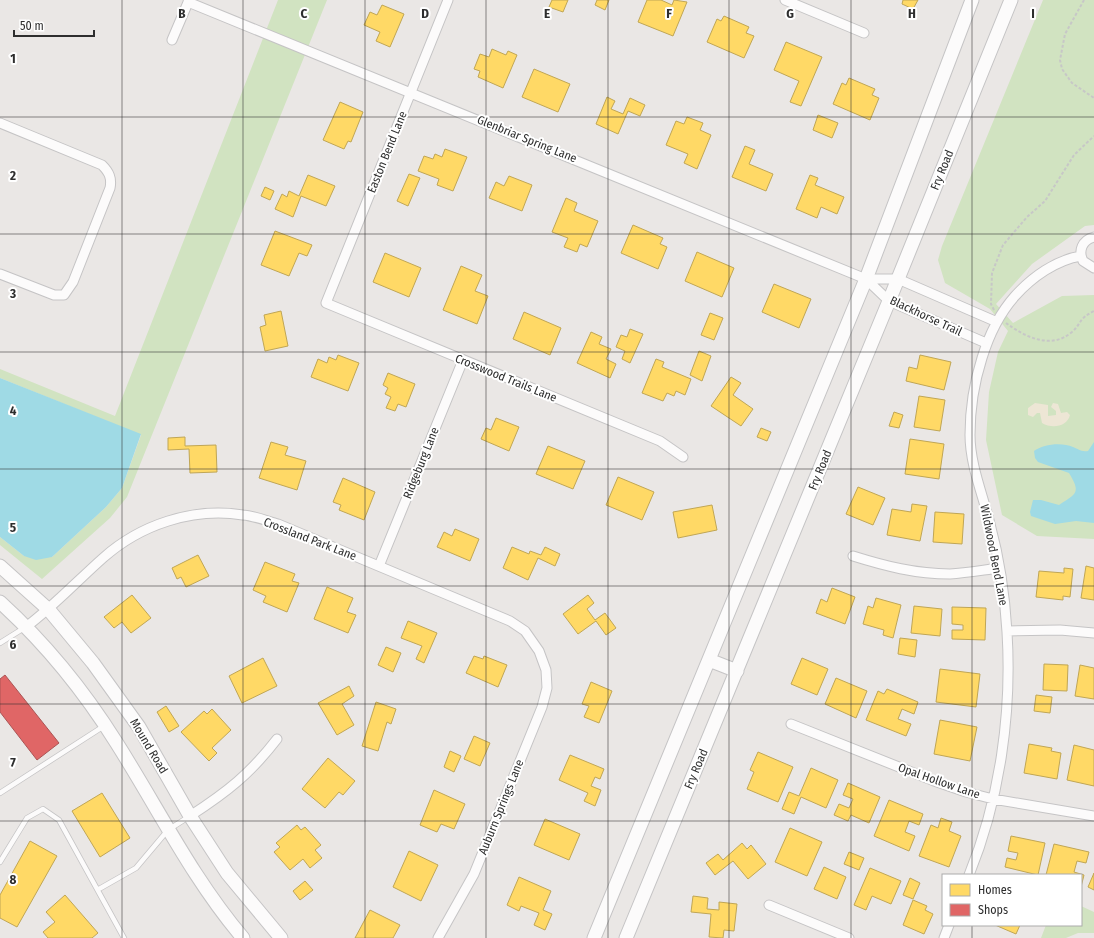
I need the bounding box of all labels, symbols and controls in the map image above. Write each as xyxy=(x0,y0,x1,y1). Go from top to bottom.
text: B xyxy=(178,6,186,21)
text: C xyxy=(301,6,308,21)
text: D xyxy=(421,6,429,21)
text: E xyxy=(544,6,550,21)
text: F xyxy=(666,6,672,21)
text: G xyxy=(786,6,794,21)
text: H xyxy=(908,6,916,21)
text: I xyxy=(1031,6,1035,21)
scale bar xyxy=(14,12,94,38)
text: 50 m xyxy=(20,19,44,33)
text: 1 xyxy=(10,51,16,66)
street label: Easton Bend Lane xyxy=(364,109,410,195)
street label: Glenbriar Spring Lane xyxy=(475,113,579,165)
street label: Fry Road xyxy=(928,148,956,192)
text: 2 xyxy=(9,168,16,183)
text: 3 xyxy=(9,286,16,301)
street label: Blackhorse Trail xyxy=(888,293,964,339)
street label: Crosswood Trails Lane xyxy=(453,351,559,405)
text: 4 xyxy=(10,403,17,418)
street label: Ridgeburg Lane xyxy=(400,425,442,501)
street label: Fry Road xyxy=(806,448,834,492)
street label: Wildwood Bend Lane xyxy=(977,503,1011,607)
street label: Crossland Park Lane xyxy=(262,515,358,563)
text: 5 xyxy=(10,520,16,535)
text: 6 xyxy=(10,637,17,652)
street label: Mound Road xyxy=(127,716,171,776)
street label: Fry Road xyxy=(681,747,711,791)
text: 7 xyxy=(10,755,16,770)
street label: Auburn Springs Lane xyxy=(476,757,526,857)
street label: Opal Hollow Lane xyxy=(896,760,982,802)
text: 8 xyxy=(10,872,17,887)
legend xyxy=(942,874,1082,926)
text: Homes xyxy=(978,883,1012,897)
text: Shops xyxy=(978,903,1008,917)

